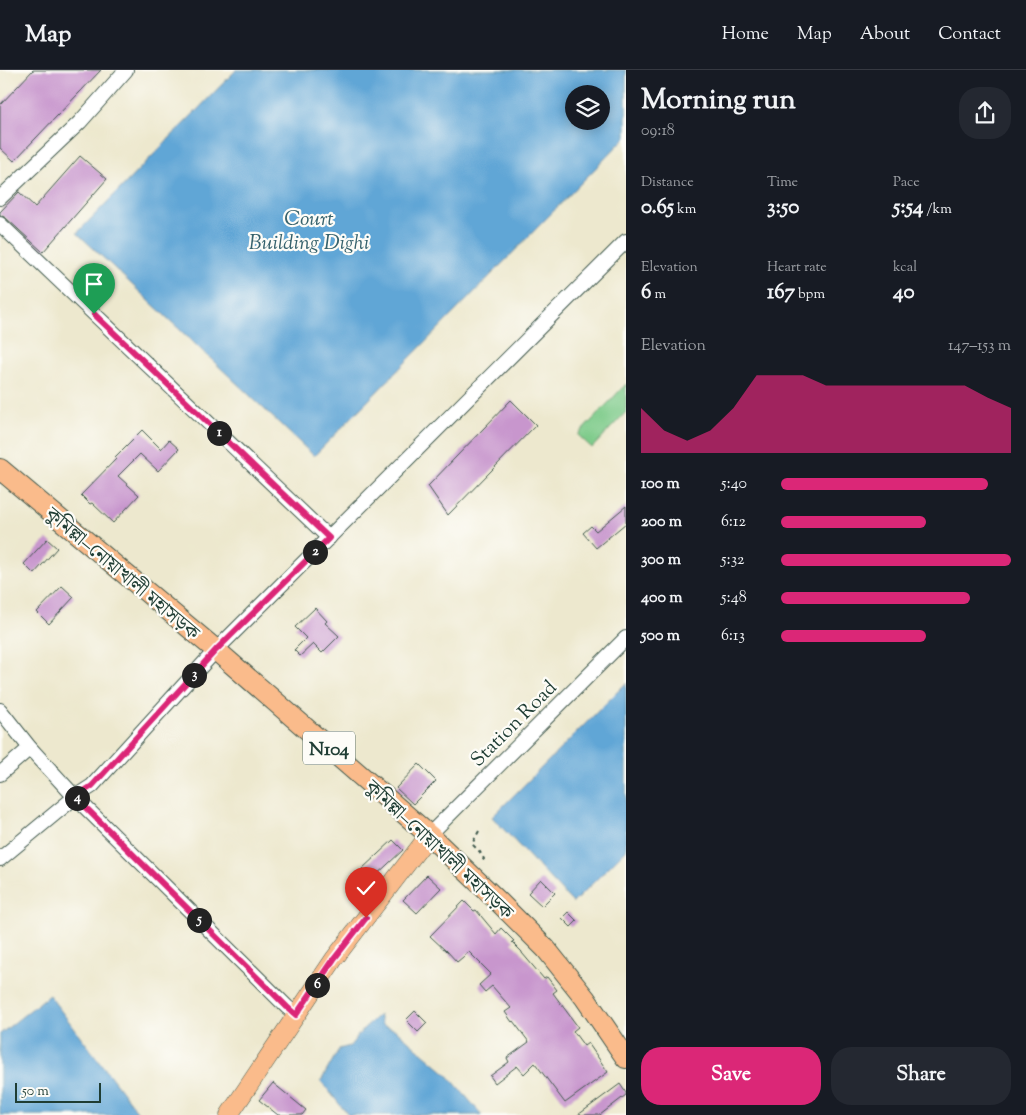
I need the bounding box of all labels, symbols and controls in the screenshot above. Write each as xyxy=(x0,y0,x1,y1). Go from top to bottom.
text: Map xyxy=(25,18,71,52)
text: Home xyxy=(722,22,769,48)
text: Map xyxy=(797,22,832,48)
text: About xyxy=(860,22,910,48)
text: Contact xyxy=(938,22,1001,48)
text: Morning run xyxy=(641,81,796,121)
map controls xyxy=(565,85,610,130)
button: layers xyxy=(565,85,610,130)
button: share xyxy=(959,87,1011,139)
text: 09:18 xyxy=(641,120,675,143)
text: Distance xyxy=(641,173,694,193)
text: Time xyxy=(767,173,798,193)
text: Pace xyxy=(893,173,920,193)
text: 0.65 xyxy=(641,193,674,223)
text: 3:50 xyxy=(767,193,799,223)
text: 5:54 xyxy=(893,193,923,223)
text: km xyxy=(674,200,696,220)
text: /km xyxy=(923,200,952,220)
water label: Court Building Dighi xyxy=(249,205,369,259)
text: Elevation xyxy=(641,258,698,278)
text: Heart rate xyxy=(767,258,827,278)
text: kcal xyxy=(893,258,917,278)
pin xyxy=(73,263,115,314)
icon: arrive xyxy=(80,270,108,298)
text: 6 xyxy=(641,278,651,308)
text: 167 xyxy=(767,278,795,308)
text: 40 xyxy=(893,278,915,308)
text: m xyxy=(651,285,666,305)
text: bpm xyxy=(795,285,825,305)
text: Elevation xyxy=(641,335,706,358)
text: 147–153 m xyxy=(948,335,1011,358)
pin: 1 xyxy=(206,420,232,446)
text: 1 xyxy=(217,423,222,443)
text: 100 m xyxy=(641,473,680,496)
text: 5:40 xyxy=(721,473,747,496)
street label: কুমিল্লা–নোয়াখালী মহাসড়ক xyxy=(37,501,205,649)
text: 200 m xyxy=(641,511,682,534)
text: 6:12 xyxy=(721,511,746,534)
pin: 2 xyxy=(302,540,328,564)
text: 2 xyxy=(312,542,319,562)
text: 300 m xyxy=(641,549,681,572)
text: 5:32 xyxy=(721,549,745,572)
text: 400 m xyxy=(641,587,683,610)
text: 5:48 xyxy=(721,587,747,610)
text: 500 m xyxy=(641,625,680,648)
text: 6:13 xyxy=(721,625,745,648)
pin: 3 xyxy=(182,662,206,688)
text: 3 xyxy=(192,665,197,685)
street label: Station Road xyxy=(465,675,565,775)
road number: N104 xyxy=(303,731,355,764)
street label: কুমিল্লা–নোয়াখালী মহাসড়ক xyxy=(357,774,519,928)
pin: 4 xyxy=(64,786,90,810)
text: 4 xyxy=(74,788,81,808)
pin xyxy=(345,867,387,918)
icon: check xyxy=(352,874,380,902)
pin: 5 xyxy=(186,908,212,932)
text: 5 xyxy=(197,910,202,930)
pin: 6 xyxy=(304,972,330,998)
text: 6 xyxy=(314,975,321,995)
button: Save xyxy=(641,1047,821,1105)
button: Share xyxy=(831,1047,1011,1105)
scale bar xyxy=(15,1080,101,1103)
text: 50 m xyxy=(22,1082,49,1102)

